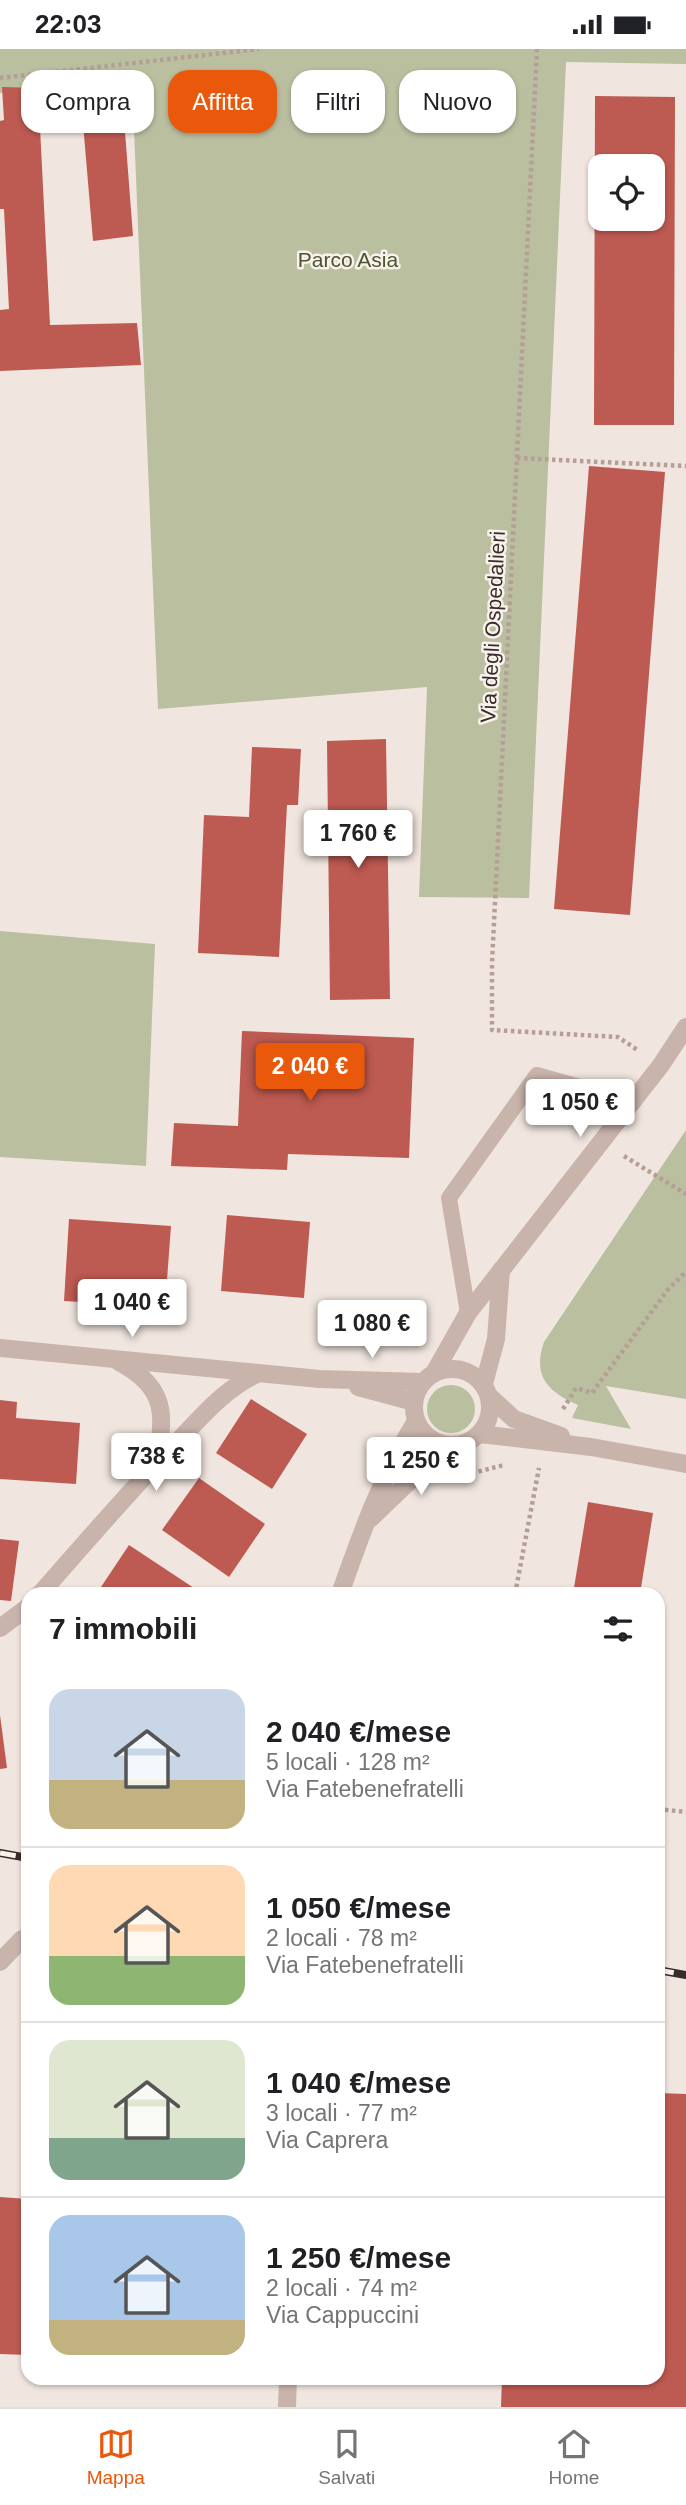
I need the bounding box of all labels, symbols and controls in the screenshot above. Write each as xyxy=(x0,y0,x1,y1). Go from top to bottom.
text: 22:03 xyxy=(35,9,102,39)
chip: Compra xyxy=(21,70,154,133)
chip: Affitta xyxy=(168,70,277,133)
chip: Filtri xyxy=(291,70,385,133)
chip: Nuovo xyxy=(399,70,516,133)
map controls xyxy=(588,154,665,231)
button: locate xyxy=(588,154,665,231)
park label: Parco Asia xyxy=(298,248,399,271)
street label: Via degli Ospedalieri xyxy=(476,530,509,724)
pin: 1 760 € xyxy=(293,811,423,870)
text: 1 760 € xyxy=(320,820,396,846)
pin: 2 040 € xyxy=(245,1044,375,1103)
text: 2 040 € xyxy=(272,1053,348,1079)
pin: 1 050 € xyxy=(515,1079,645,1139)
text: 1 050 € xyxy=(542,1089,618,1115)
pin: 1 040 € xyxy=(67,1279,197,1339)
text: 1 040 € xyxy=(94,1289,170,1315)
pin: 1 080 € xyxy=(307,1301,437,1360)
text: 1 080 € xyxy=(334,1310,410,1336)
pin: 738 € xyxy=(107,1433,205,1493)
pin: 1 250 € xyxy=(356,1437,486,1497)
text: 738 € xyxy=(127,1443,185,1469)
text: 1 250 € xyxy=(383,1447,459,1473)
icon: filters xyxy=(599,1610,637,1648)
text: 7 immobili xyxy=(49,1612,197,1645)
text: 2 040 €/mese xyxy=(266,1715,451,1748)
icon: home xyxy=(105,1717,189,1801)
text: 5 locali · 128 m² xyxy=(266,1749,430,1775)
text: Via Fatebenefratelli xyxy=(266,1776,464,1802)
text: 1 050 €/mese xyxy=(266,1891,451,1924)
icon: home xyxy=(105,1893,189,1977)
text: 2 locali · 78 m² xyxy=(266,1925,417,1951)
text: Via Fatebenefratelli xyxy=(266,1952,464,1978)
text: 1 040 €/mese xyxy=(266,2066,451,2099)
icon: home xyxy=(105,2068,189,2152)
text: 3 locali · 77 m² xyxy=(266,2100,417,2126)
text: Via Caprera xyxy=(266,2127,388,2153)
text: 1 250 €/mese xyxy=(266,2241,451,2274)
icon: home xyxy=(105,2243,189,2327)
text: 2 locali · 74 m² xyxy=(266,2275,417,2301)
text: Via Cappuccini xyxy=(266,2302,419,2328)
tab: Mappa xyxy=(87,2425,145,2489)
tab: Salvati xyxy=(318,2425,375,2489)
tab: Home xyxy=(549,2425,599,2489)

